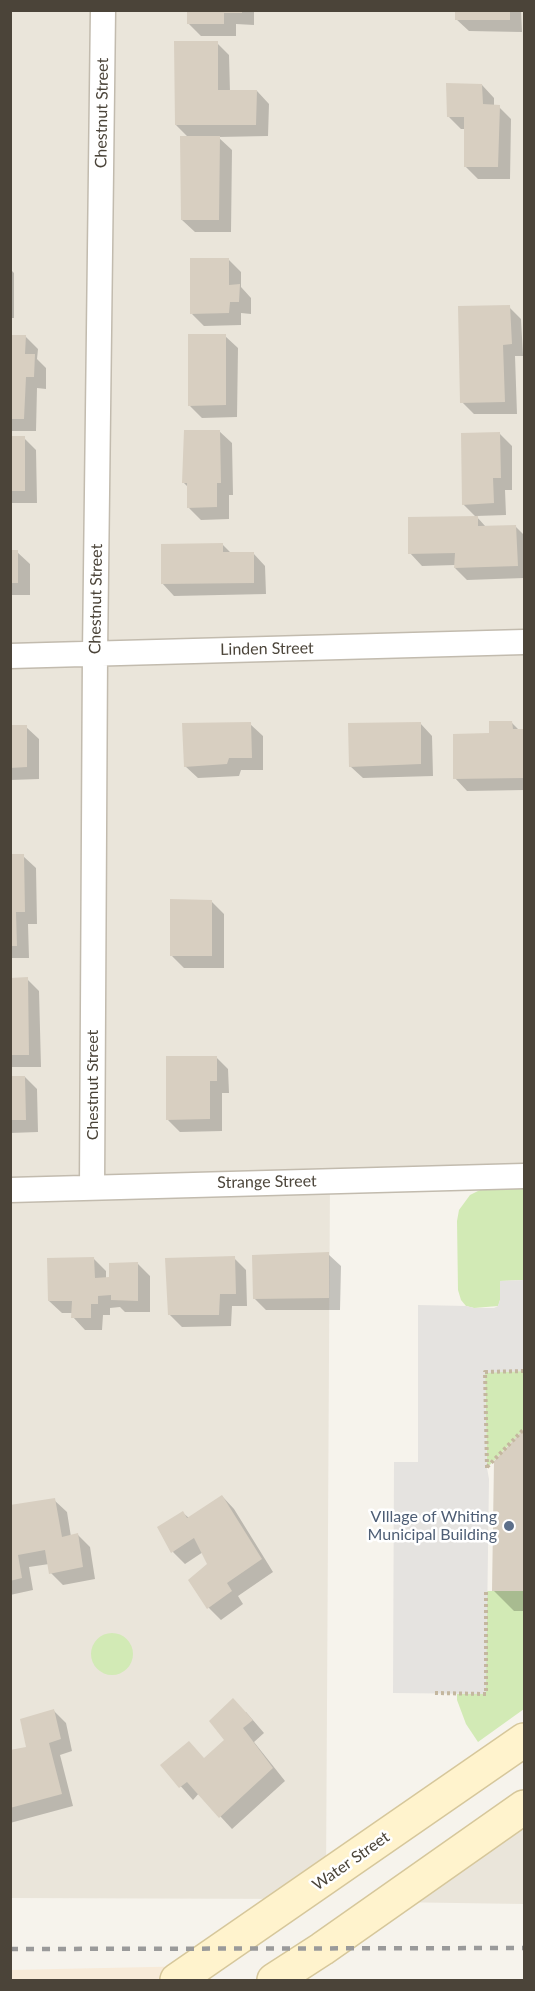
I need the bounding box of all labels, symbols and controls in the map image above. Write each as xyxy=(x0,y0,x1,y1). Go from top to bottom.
street label: Chestnut Street xyxy=(91,58,113,168)
street label: Chestnut Street xyxy=(85,544,107,654)
street label: Linden Street xyxy=(220,639,314,659)
street label: Chestnut Street xyxy=(83,1030,103,1140)
street label: Strange Street xyxy=(217,1172,317,1192)
place label: VIllage of Whiting Municipal Building xyxy=(368,1507,497,1545)
marker: VIllage of Whiting Municipal Building xyxy=(502,1519,516,1533)
street label: Water Street xyxy=(309,1827,393,1895)

